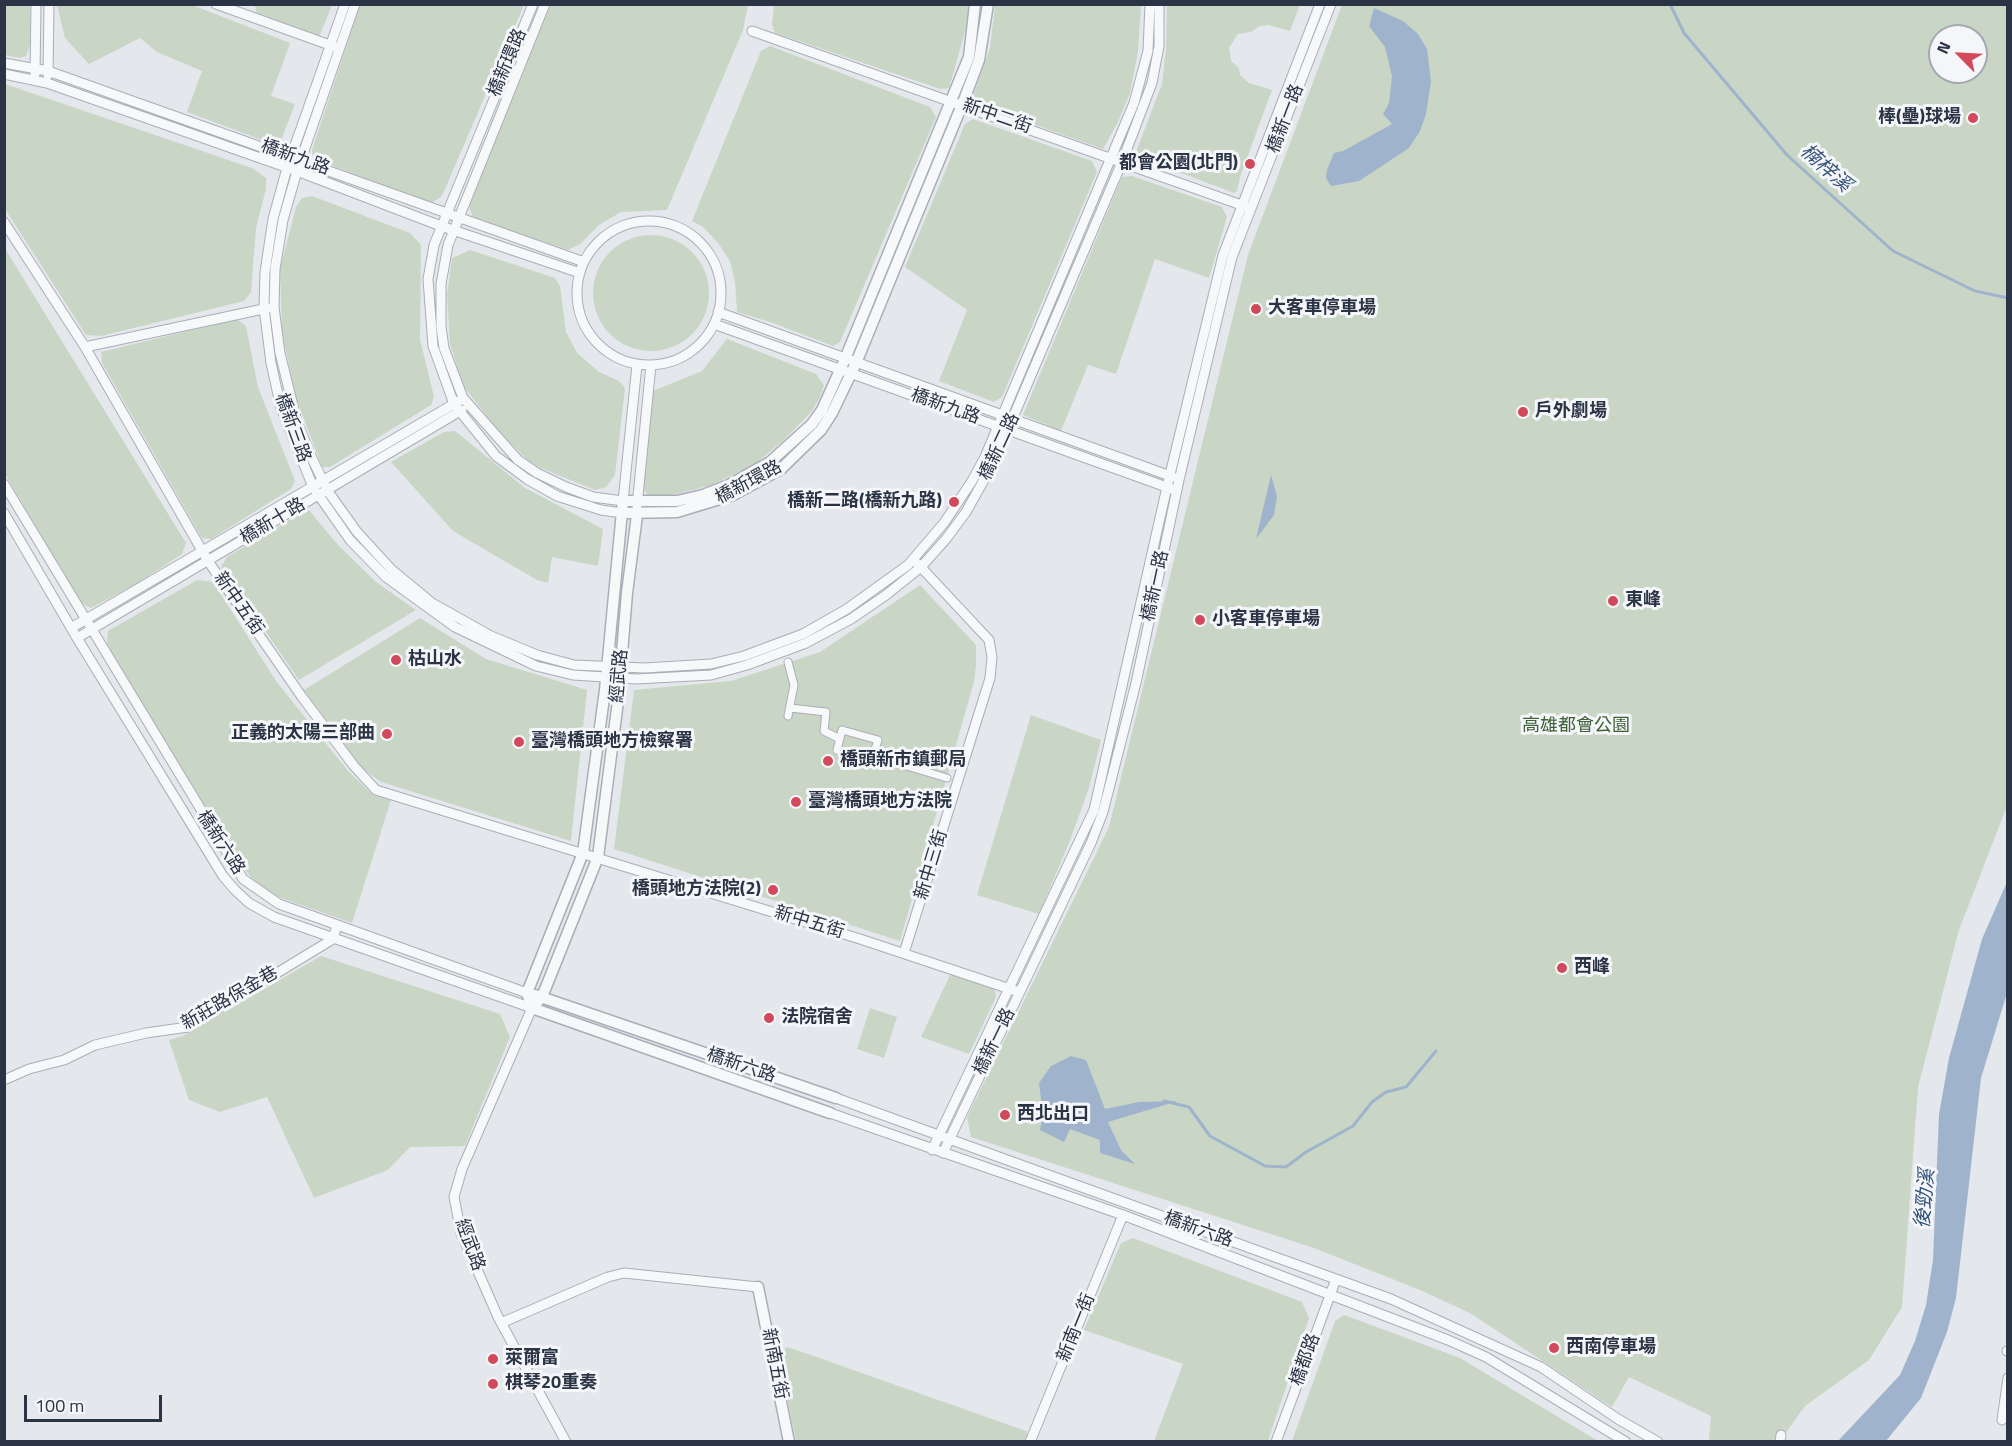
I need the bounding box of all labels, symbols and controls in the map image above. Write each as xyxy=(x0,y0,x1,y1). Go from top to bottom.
north arrow xyxy=(1928,24,1988,84)
street label: 橋新環路 xyxy=(484,26,532,100)
text: N xyxy=(1930,38,1957,57)
street label: 橋新一路 xyxy=(1263,82,1309,156)
street label: 新中二街 xyxy=(959,95,1035,139)
place label: 棒(壘)球場 xyxy=(1878,107,1961,129)
marker: 棒(壘)球場 xyxy=(1966,111,1980,125)
street label: 橋新九路 xyxy=(257,136,333,180)
water label: 楠梓溪 xyxy=(1795,140,1855,198)
place label: 都會公園(北門) xyxy=(1119,153,1238,175)
marker: 都會公園(北門) xyxy=(1243,157,1257,171)
place label: 大客車停車場 xyxy=(1268,298,1376,320)
marker: 大客車停車場 xyxy=(1249,302,1263,316)
street label: 橋新九路 xyxy=(907,385,983,429)
street label: 橋新三路 xyxy=(270,390,314,466)
place label: 戶外劇場 xyxy=(1535,401,1607,423)
marker: 戶外劇場 xyxy=(1516,405,1530,419)
street label: 橋新二路 xyxy=(975,410,1025,484)
street label: 橋新環路 xyxy=(712,457,786,509)
place label: 橋新二路(橋新九路) xyxy=(787,491,942,513)
street label: 橋新十路 xyxy=(237,494,309,550)
marker: 橋新二路(橋新九路) xyxy=(947,495,961,509)
street label: 橋新一路 xyxy=(1138,549,1174,623)
street label: 新中五街 xyxy=(209,568,267,640)
place label: 東峰 xyxy=(1625,590,1661,612)
marker: 東峰 xyxy=(1606,594,1620,608)
place label: 小客車停車場 xyxy=(1212,609,1320,631)
marker: 小客車停車場 xyxy=(1193,613,1207,627)
street label: 經武路 xyxy=(607,648,633,704)
place label: 枯山水 xyxy=(408,649,462,671)
marker: 枯山水 xyxy=(389,653,403,667)
park label: 高雄都會公園 xyxy=(1522,716,1630,738)
place label: 正義的太陽三部曲 xyxy=(231,723,375,745)
marker: 正義的太陽三部曲 xyxy=(380,727,394,741)
place label: 臺灣橋頭地方檢察署 xyxy=(531,731,693,753)
marker: 臺灣橋頭地方檢察署 xyxy=(512,735,526,749)
place label: 橋頭新市鎮郵局 xyxy=(840,750,966,772)
marker: 橋頭新市鎮郵局 xyxy=(821,754,835,768)
place label: 臺灣橋頭地方法院 xyxy=(808,791,952,813)
marker: 臺灣橋頭地方法院 xyxy=(789,795,803,809)
street label: 橋新六路 xyxy=(191,807,249,879)
street label: 新中三街 xyxy=(911,827,953,903)
place label: 橋頭地方法院(2) xyxy=(632,879,761,901)
marker: 橋頭地方法院(2) xyxy=(766,883,780,897)
street label: 新中五街 xyxy=(771,902,847,944)
place label: 西峰 xyxy=(1574,957,1610,979)
marker: 西峰 xyxy=(1555,961,1569,975)
street label: 新莊路保金巷 xyxy=(178,963,282,1035)
street label: 橋新一路 xyxy=(970,1005,1020,1079)
place label: 法院宿舍 xyxy=(781,1007,853,1029)
marker: 法院宿舍 xyxy=(762,1011,776,1025)
street label: 橋新六路 xyxy=(703,1044,779,1088)
place label: 西北出口 xyxy=(1017,1104,1089,1126)
marker: 西北出口 xyxy=(998,1108,1012,1122)
water label: 後勁溪 xyxy=(1911,1168,1941,1230)
street label: 橋新六路 xyxy=(1160,1208,1236,1252)
street label: 經武路 xyxy=(450,1216,488,1274)
street label: 新南一街 xyxy=(1054,1291,1100,1365)
street label: 新南五街 xyxy=(757,1327,791,1401)
street label: 橋都路 xyxy=(1287,1331,1325,1389)
place label: 西南停車場 xyxy=(1566,1337,1656,1359)
marker: 西南停車場 xyxy=(1547,1341,1561,1355)
place label: 萊爾富 xyxy=(505,1348,559,1370)
marker: 萊爾富 xyxy=(486,1352,500,1366)
place label: 棋琴20重奏 xyxy=(505,1373,597,1395)
marker: 棋琴20重奏 xyxy=(486,1377,500,1391)
scale bar xyxy=(27,1383,165,1421)
text: 100 m xyxy=(35,1392,84,1419)

